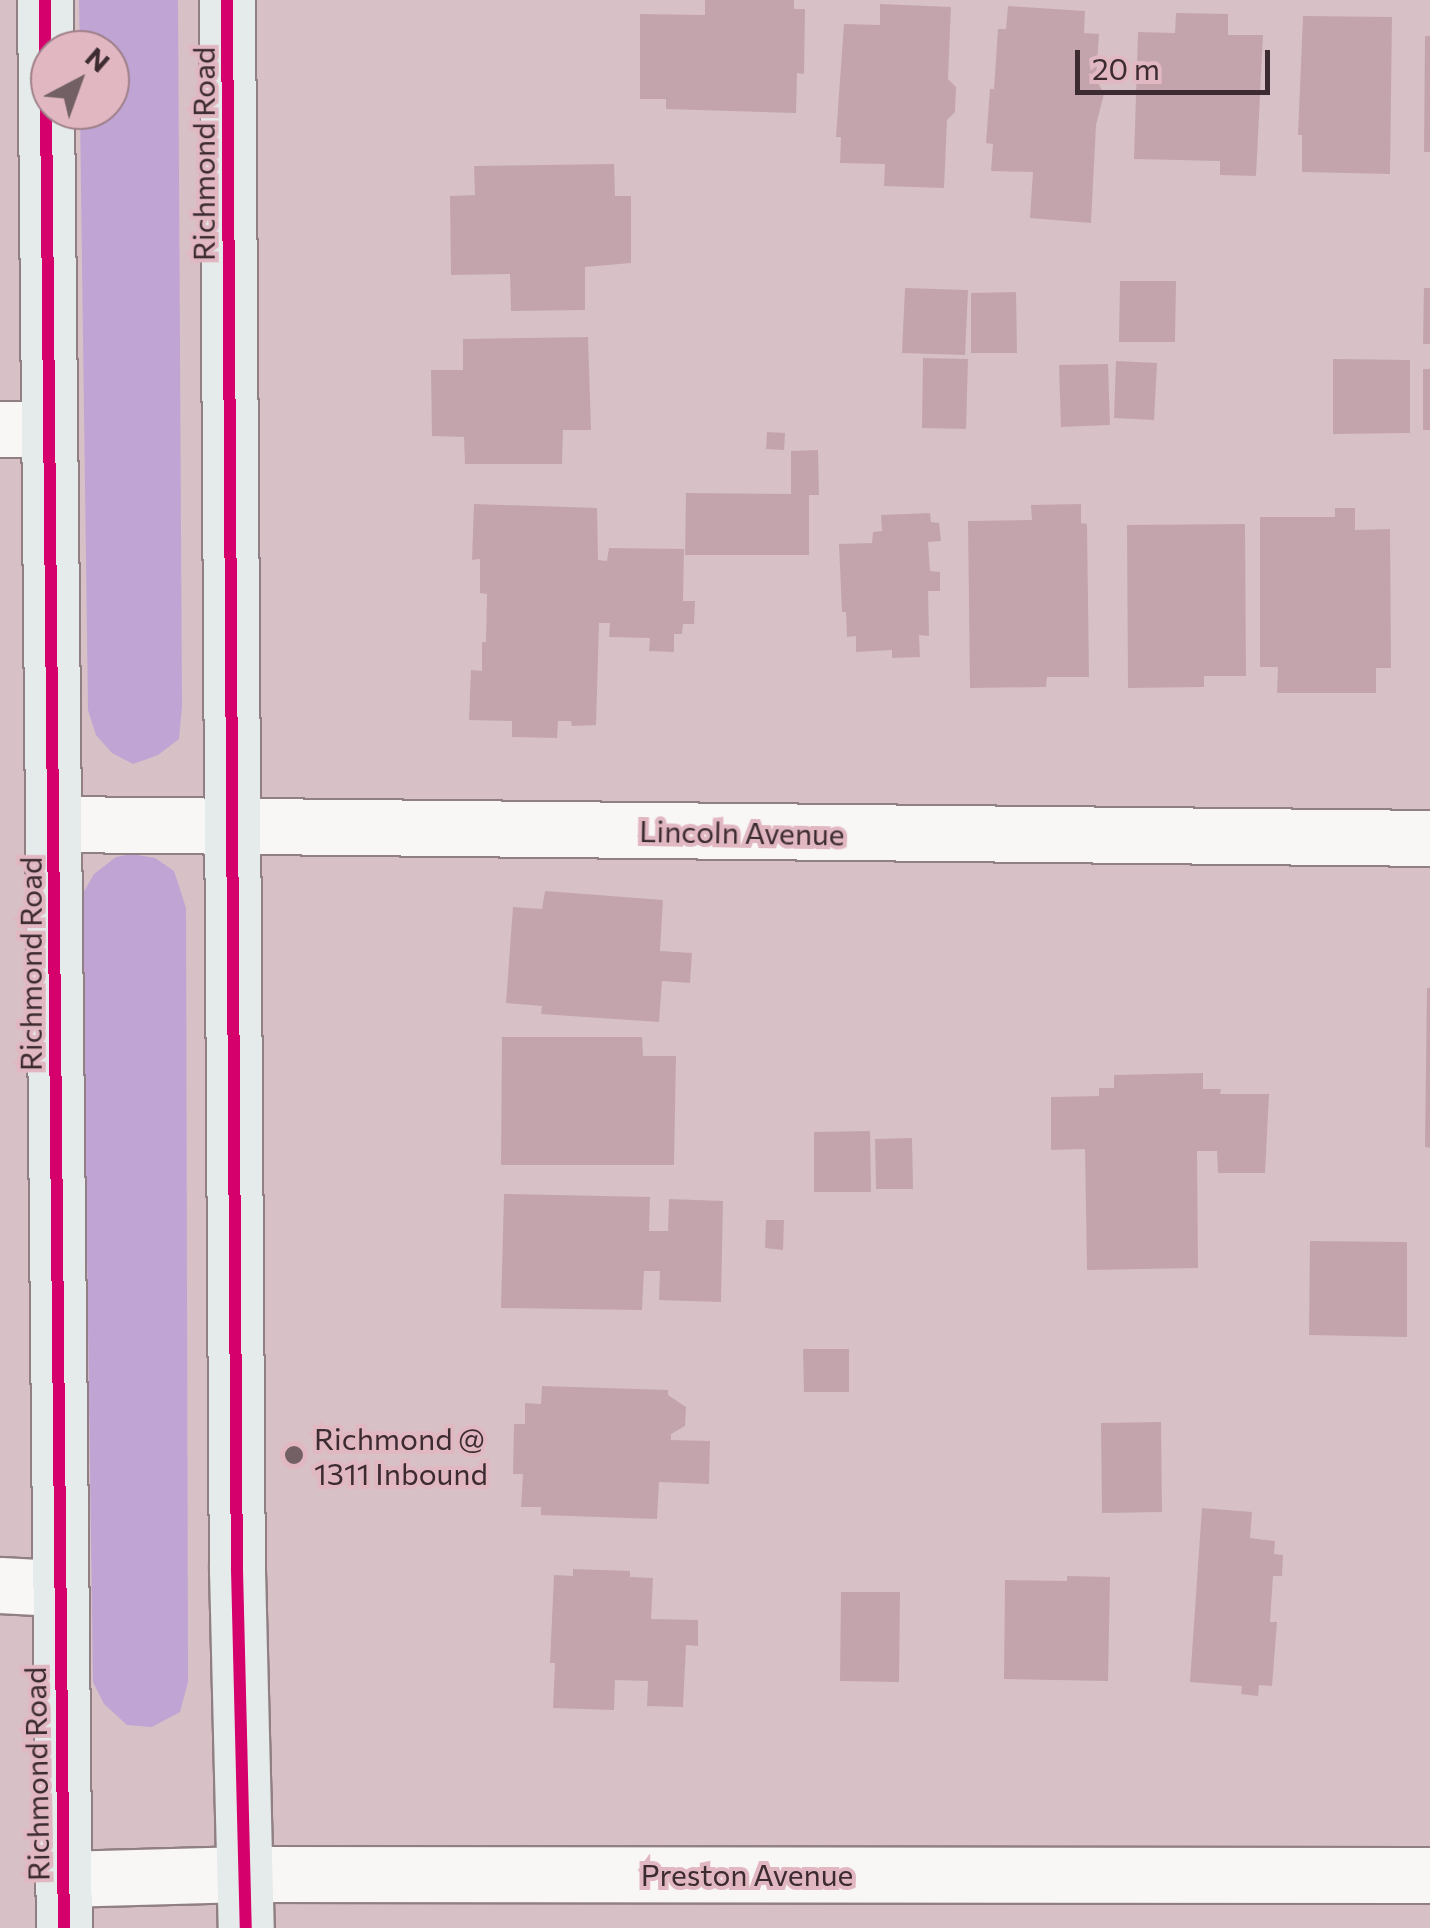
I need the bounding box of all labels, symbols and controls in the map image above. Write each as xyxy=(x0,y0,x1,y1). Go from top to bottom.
north arrow xyxy=(30,30,130,130)
scale bar xyxy=(1080,30,1275,92)
text: N xyxy=(79,39,117,79)
street label: Richmond Road xyxy=(185,47,221,261)
text: 20 m xyxy=(1092,49,1160,86)
street label: Lincoln Avenue xyxy=(639,812,845,852)
street label: Richmond Road xyxy=(12,857,48,1071)
place label: Richmond @ 1311 Inbound xyxy=(314,1420,488,1490)
marker: Richmond @ 1311 Inbound xyxy=(283,1444,305,1466)
street label: Richmond Road xyxy=(16,1667,56,1881)
street label: Preston Avenue xyxy=(641,1856,853,1892)

